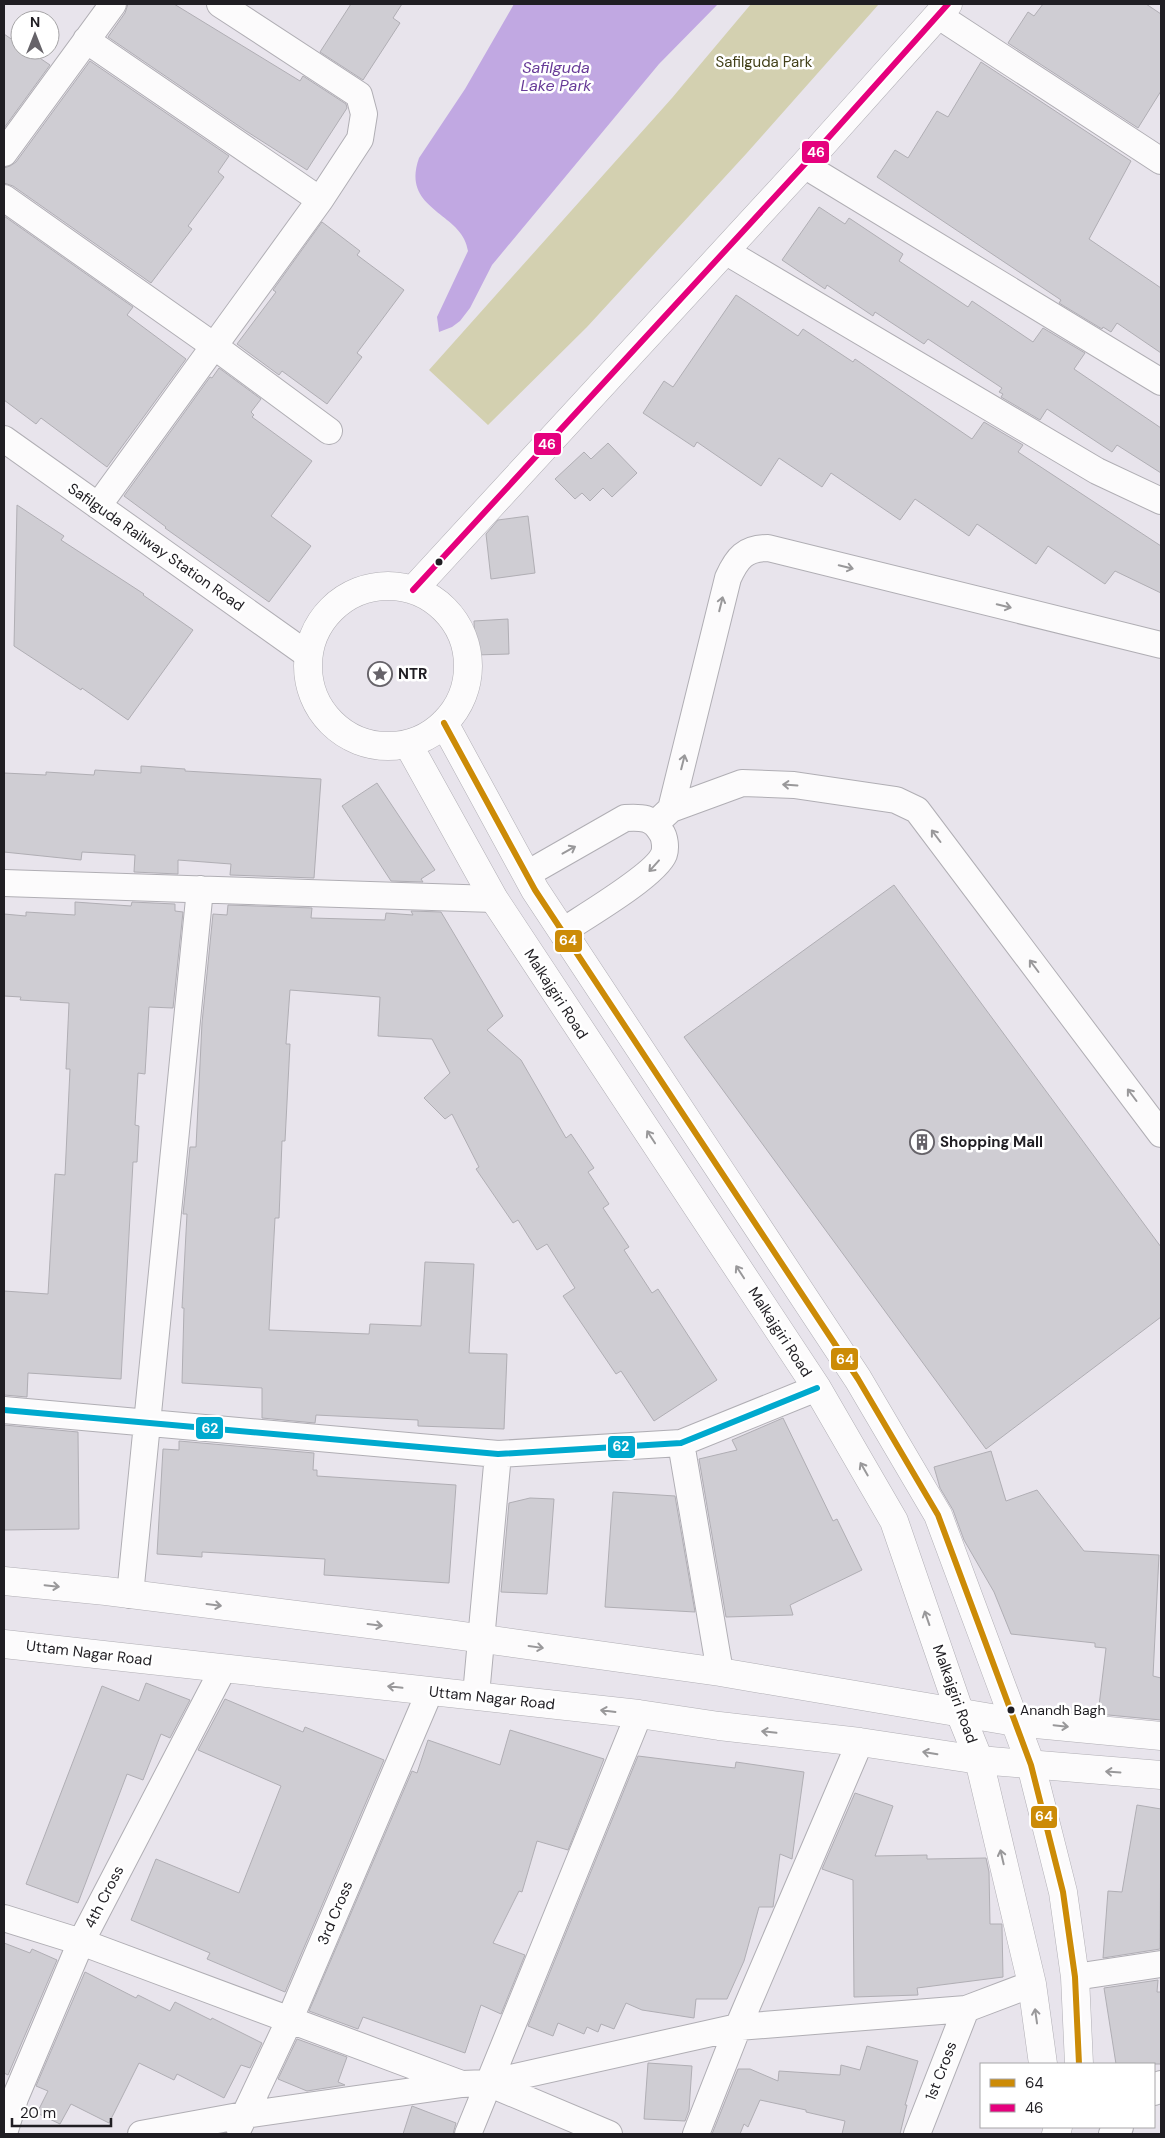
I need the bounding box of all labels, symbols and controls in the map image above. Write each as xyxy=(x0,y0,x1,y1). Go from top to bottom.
north arrow xyxy=(10,10,60,60)
text: N xyxy=(30,13,40,31)
park label: Safilguda Park xyxy=(716,52,813,72)
water label: Safilguda Lake Park xyxy=(520,57,592,96)
line badge: 46 xyxy=(801,140,830,164)
text: 46 xyxy=(807,143,825,161)
line badge: 46 xyxy=(533,432,562,456)
text: 46 xyxy=(538,435,556,453)
street label: Safilguda Railway Station Road xyxy=(64,478,248,616)
unlabelled marker xyxy=(434,557,444,567)
one-way arrow xyxy=(838,563,854,573)
one-way arrow xyxy=(717,597,727,613)
one-way arrow xyxy=(996,602,1012,612)
place icon: NTR xyxy=(367,661,393,687)
place label: NTR xyxy=(398,664,427,684)
one-way arrow xyxy=(679,755,688,771)
one-way arrow xyxy=(782,781,798,790)
one-way arrow xyxy=(931,829,941,843)
one-way arrow xyxy=(561,844,575,854)
one-way arrow xyxy=(648,859,660,872)
line badge: 64 xyxy=(554,929,583,953)
text: 64 xyxy=(559,931,577,949)
street label: Malkajgiri Road xyxy=(519,945,593,1043)
one-way arrow xyxy=(1029,959,1040,972)
one-way arrow xyxy=(1127,1088,1137,1102)
building icon: Shopping Mall xyxy=(909,1129,935,1155)
one-way arrow xyxy=(645,1130,655,1144)
place label: Shopping Mall xyxy=(940,1132,1043,1152)
one-way arrow xyxy=(735,1265,745,1279)
street label: Malkajgiri Road xyxy=(743,1283,817,1381)
line badge: 64 xyxy=(830,1347,859,1371)
text: 64 xyxy=(836,1350,854,1368)
line badge: 62 xyxy=(195,1416,224,1440)
text: 62 xyxy=(202,1419,218,1437)
line badge: 62 xyxy=(607,1435,636,1459)
text: 62 xyxy=(613,1437,629,1455)
one-way arrow xyxy=(859,1461,869,1476)
one-way arrow xyxy=(44,1581,60,1591)
one-way arrow xyxy=(205,1600,221,1610)
one-way arrow xyxy=(922,1610,932,1626)
one-way arrow xyxy=(367,1620,383,1630)
street label: Uttam Nagar Road xyxy=(25,1635,153,1671)
one-way arrow xyxy=(528,1642,544,1652)
street label: Malkajgiri Road xyxy=(928,1642,982,1746)
street label: Uttam Nagar Road xyxy=(428,1681,556,1715)
one-way arrow xyxy=(387,1682,403,1692)
place label: Anandh Bagh xyxy=(1020,1701,1105,1719)
marker: Anandh Bagh xyxy=(1006,1705,1016,1715)
one-way arrow xyxy=(601,1706,617,1716)
one-way arrow xyxy=(1052,1721,1068,1731)
one-way arrow xyxy=(762,1727,778,1737)
one-way arrow xyxy=(923,1747,939,1757)
one-way arrow xyxy=(1105,1767,1121,1776)
line badge: 64 xyxy=(1030,1805,1058,1829)
text: 64 xyxy=(1035,1807,1053,1825)
one-way arrow xyxy=(997,1850,1006,1866)
street label: 4th Cross xyxy=(80,1862,128,1932)
street label: 3rd Cross xyxy=(313,1878,357,1948)
one-way arrow xyxy=(1031,2008,1041,2024)
street label: 1st Cross xyxy=(921,2039,961,2103)
legend xyxy=(980,2063,1155,2128)
text: 64 xyxy=(1025,2073,1044,2093)
scale bar xyxy=(12,2096,111,2128)
text: 46 xyxy=(1025,2098,1044,2118)
text: 20 m xyxy=(20,2103,56,2123)

